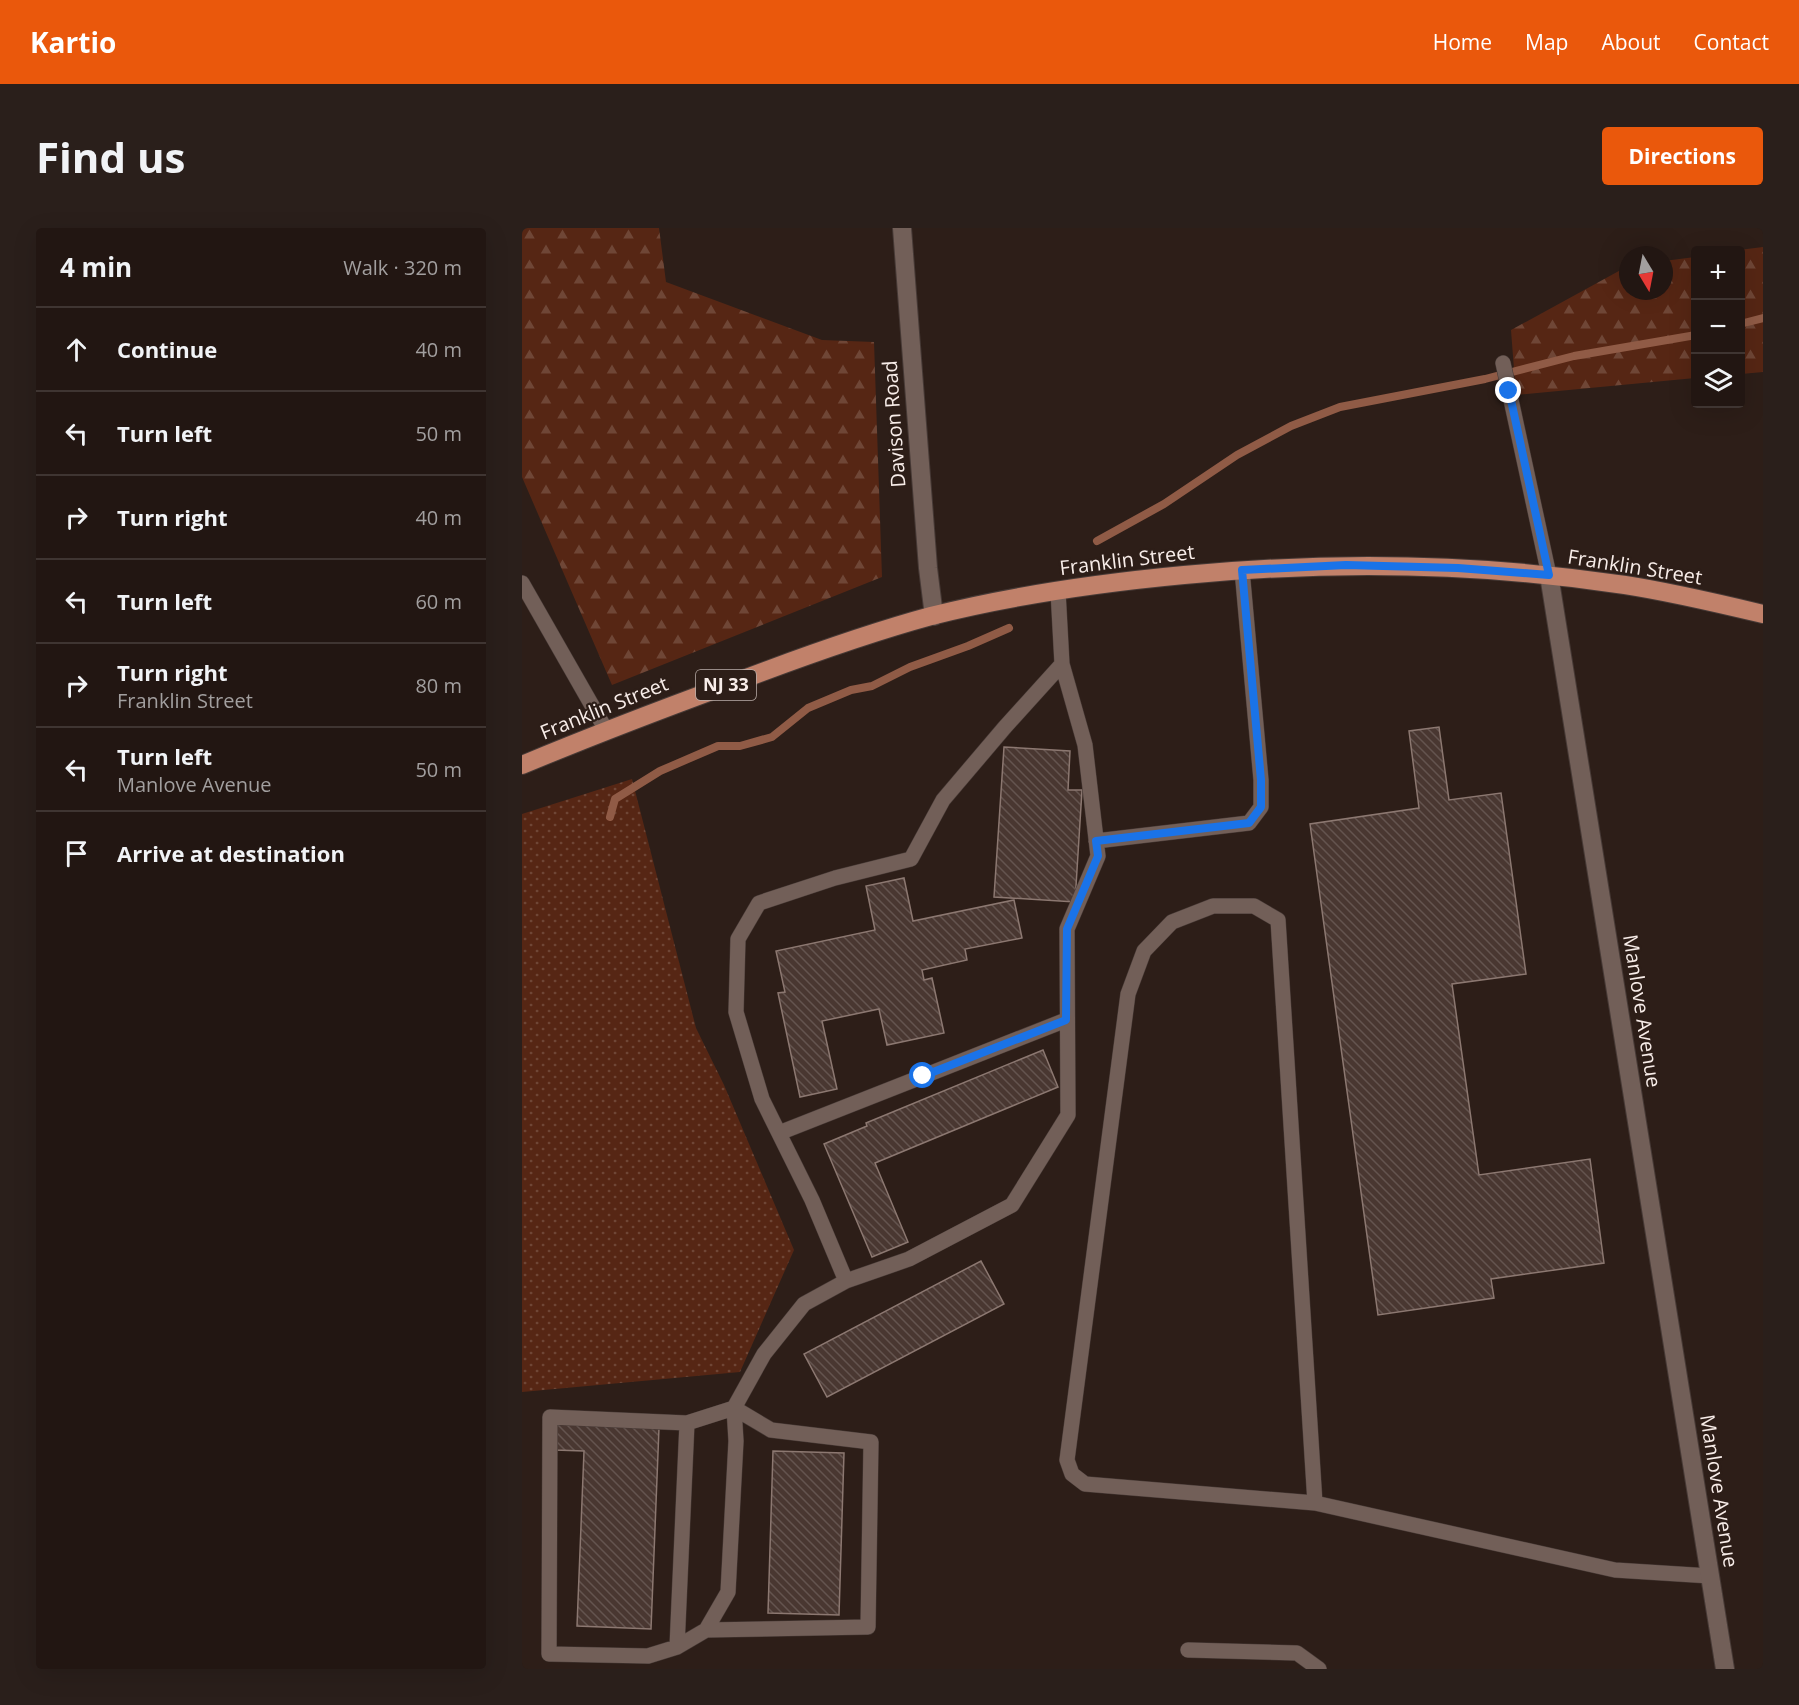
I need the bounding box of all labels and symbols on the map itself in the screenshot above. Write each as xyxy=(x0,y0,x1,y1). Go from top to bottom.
north arrow xyxy=(1619,246,1673,300)
street label: Davison Road xyxy=(876,360,911,489)
route end xyxy=(1495,377,1521,403)
street label: Franklin Street xyxy=(1058,538,1196,581)
street label: Franklin Street xyxy=(1566,543,1704,590)
street label: Franklin Street xyxy=(536,670,672,745)
road number: NJ 33 xyxy=(696,670,756,700)
street label: Manlove Avenue xyxy=(1617,933,1668,1089)
route start xyxy=(909,1062,935,1088)
street label: Manlove Avenue xyxy=(1694,1413,1745,1569)

